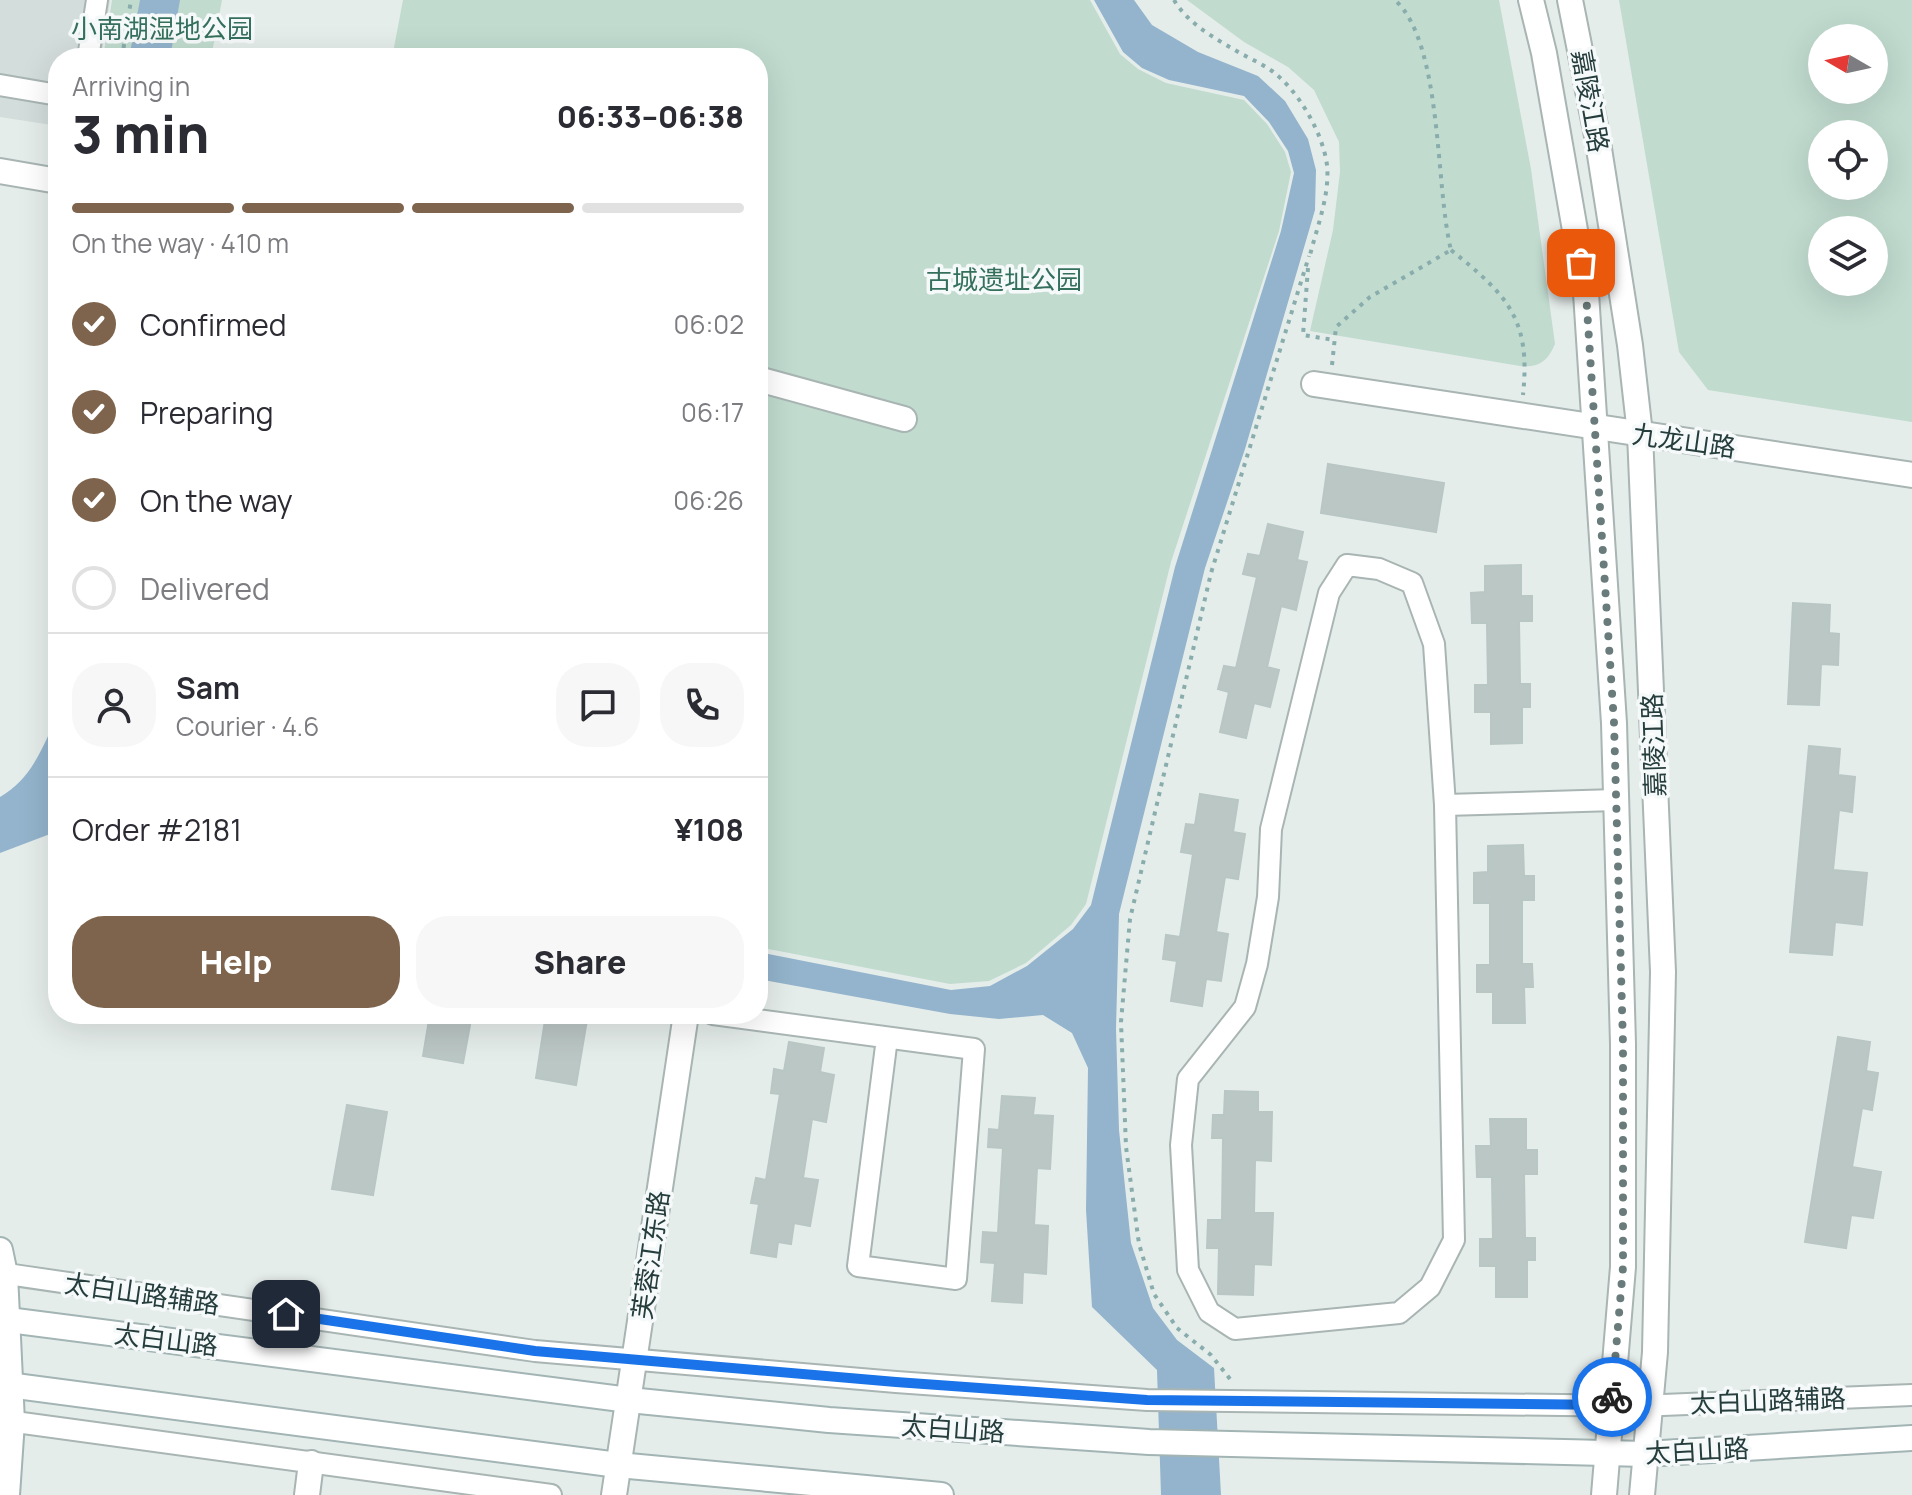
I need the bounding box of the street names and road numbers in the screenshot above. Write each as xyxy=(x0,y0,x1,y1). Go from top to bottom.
street label: 嘉陵江路 xyxy=(1564,46,1618,155)
street label: 九龙山路 xyxy=(1630,415,1738,465)
street label: 嘉陵江路 xyxy=(1633,692,1673,798)
street label: 芙蓉江东路 xyxy=(623,1188,677,1322)
street label: 太白山路辅路 xyxy=(62,1264,222,1322)
street label: 太白山路 xyxy=(112,1315,220,1363)
street label: 太白山路辅路 xyxy=(1689,1379,1847,1421)
street label: 太白山路 xyxy=(900,1406,1006,1450)
street label: 太白山路 xyxy=(1644,1429,1750,1471)

